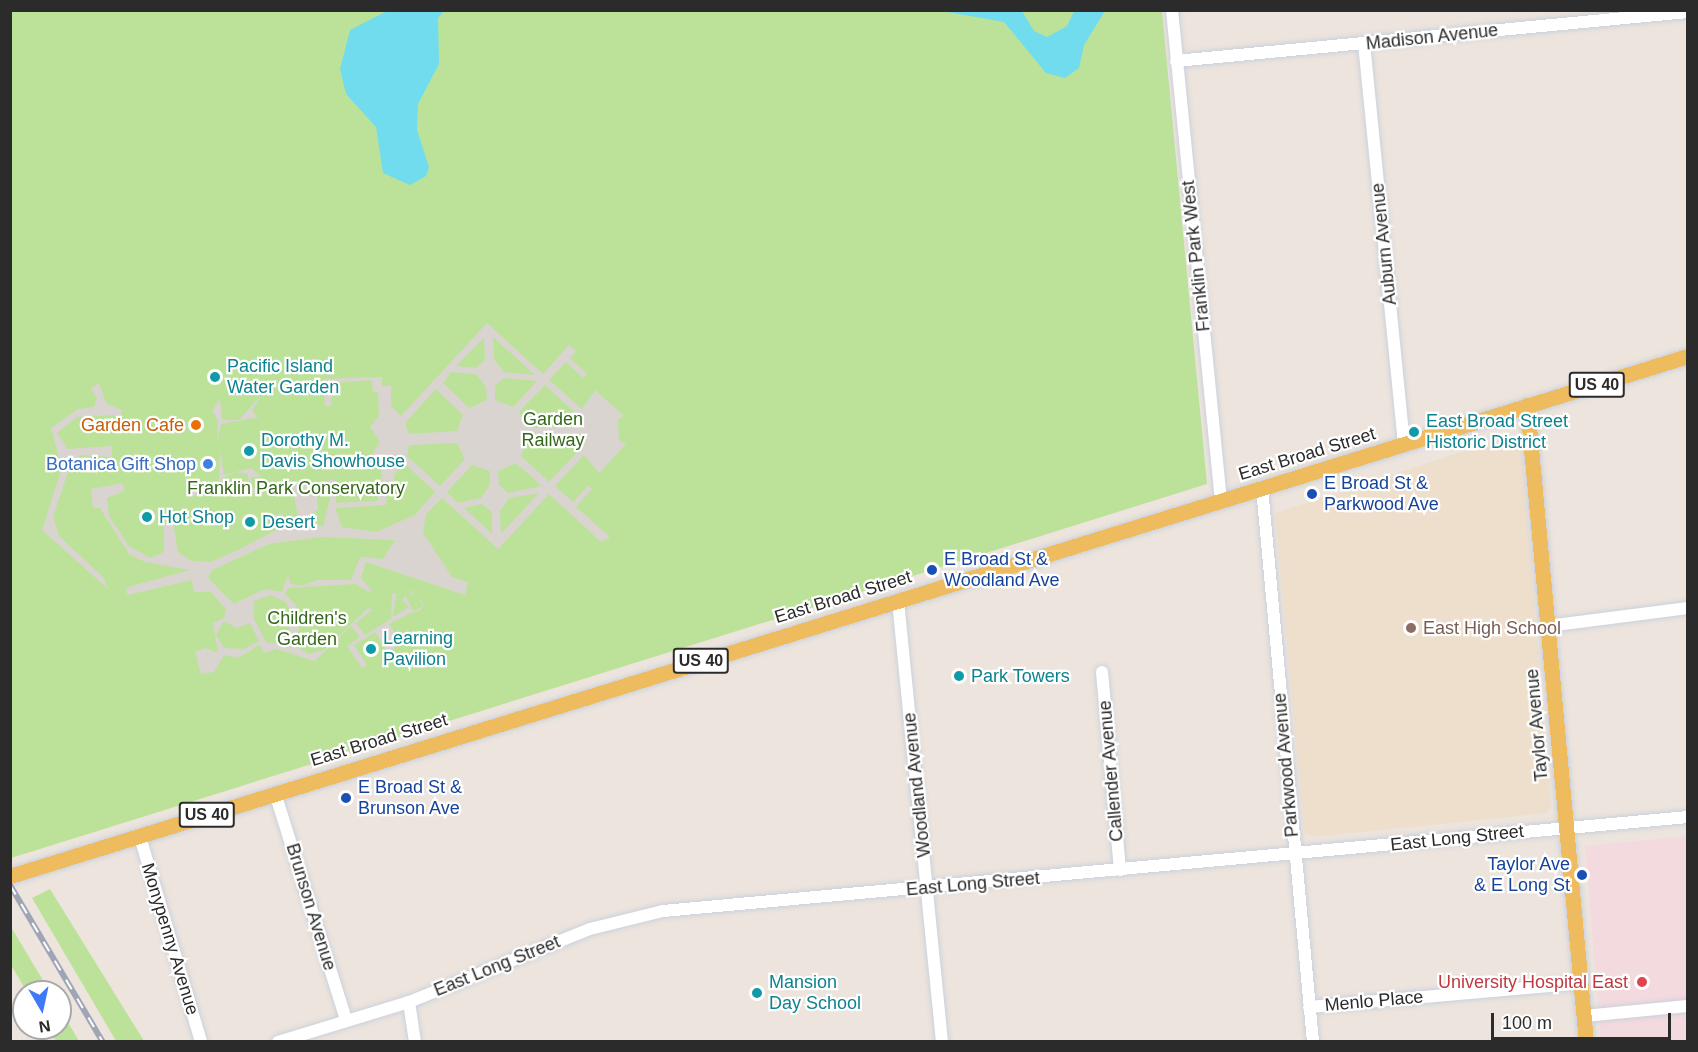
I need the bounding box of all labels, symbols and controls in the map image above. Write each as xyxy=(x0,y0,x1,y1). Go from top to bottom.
street label: Madison Avenue xyxy=(1364,19,1500,55)
street label: Franklin Park West xyxy=(1177,179,1215,333)
street label: Auburn Avenue xyxy=(1367,181,1401,307)
place label: Pacific Island Water Garden xyxy=(227,356,339,398)
marker: Pacific Island Water Garden xyxy=(208,370,222,384)
road number: US 40 xyxy=(1568,372,1626,398)
park label: Garden Railway xyxy=(521,409,585,452)
place label: East Broad Street Historic District xyxy=(1426,411,1568,454)
place label: Garden Cafe xyxy=(81,414,184,436)
marker: Garden Cafe xyxy=(189,418,203,432)
street label: East Broad Street xyxy=(1236,423,1378,485)
marker: East Broad Street Historic District xyxy=(1407,425,1421,439)
place label: Dorothy M. Davis Showhouse xyxy=(261,430,405,472)
marker: Dorothy M. Davis Showhouse xyxy=(242,444,256,458)
place label: Botanica Gift Shop xyxy=(46,453,196,475)
marker: Botanica Gift Shop xyxy=(201,457,215,471)
place label: E Broad St & Parkwood Ave xyxy=(1324,473,1440,516)
park label: Franklin Park Conservatory xyxy=(187,477,405,499)
marker: E Broad St & Parkwood Ave xyxy=(1305,487,1319,501)
place label: Hot Shop xyxy=(159,506,234,528)
marker: Hot Shop xyxy=(140,510,154,524)
place label: Desert xyxy=(262,511,315,533)
marker: Desert xyxy=(243,515,257,529)
place label: E Broad St & Woodland Ave xyxy=(944,549,1060,592)
marker: E Broad St & Woodland Ave xyxy=(925,563,939,577)
street label: East Broad Street xyxy=(772,566,914,628)
park label: Children's Garden xyxy=(267,608,347,650)
place label: East High School xyxy=(1423,617,1561,639)
marker: East High School xyxy=(1404,621,1418,635)
place label: Learning Pavilion xyxy=(383,628,453,670)
marker: Learning Pavilion xyxy=(364,642,378,656)
road number: US 40 xyxy=(672,648,730,674)
place label: Park Towers xyxy=(971,665,1070,687)
street label: Taylor Avenue xyxy=(1521,667,1553,783)
marker: Park Towers xyxy=(952,669,966,683)
street label: Parkwood Avenue xyxy=(1269,691,1303,839)
street label: Callender Avenue xyxy=(1094,699,1128,843)
street label: East Broad Street xyxy=(308,709,450,771)
street label: Woodland Avenue xyxy=(899,711,935,859)
place label: E Broad St & Brunson Ave xyxy=(358,777,462,820)
marker: E Broad St & Brunson Ave xyxy=(339,791,353,805)
road number: US 40 xyxy=(178,802,236,828)
street label: East Long Street xyxy=(1389,820,1525,856)
street label: Brunson Avenue xyxy=(281,840,341,974)
place label: Taylor Ave & E Long St xyxy=(1474,854,1570,896)
street label: Monypenny Avenue xyxy=(136,860,204,1018)
street label: East Long Street xyxy=(905,867,1041,901)
marker: Taylor Ave & E Long St xyxy=(1575,868,1589,882)
street label: East Long Street xyxy=(431,931,563,1001)
place label: University Hospital East xyxy=(1438,971,1628,993)
place label: Mansion Day School xyxy=(769,972,861,1014)
marker: University Hospital East xyxy=(1633,973,1651,991)
north arrow xyxy=(12,980,72,1040)
marker: Mansion Day School xyxy=(750,986,764,1000)
street label: Menlo Place xyxy=(1324,986,1424,1016)
scale bar xyxy=(1494,1001,1674,1039)
text: 100 m xyxy=(1502,1013,1552,1033)
text: N xyxy=(38,1017,52,1036)

